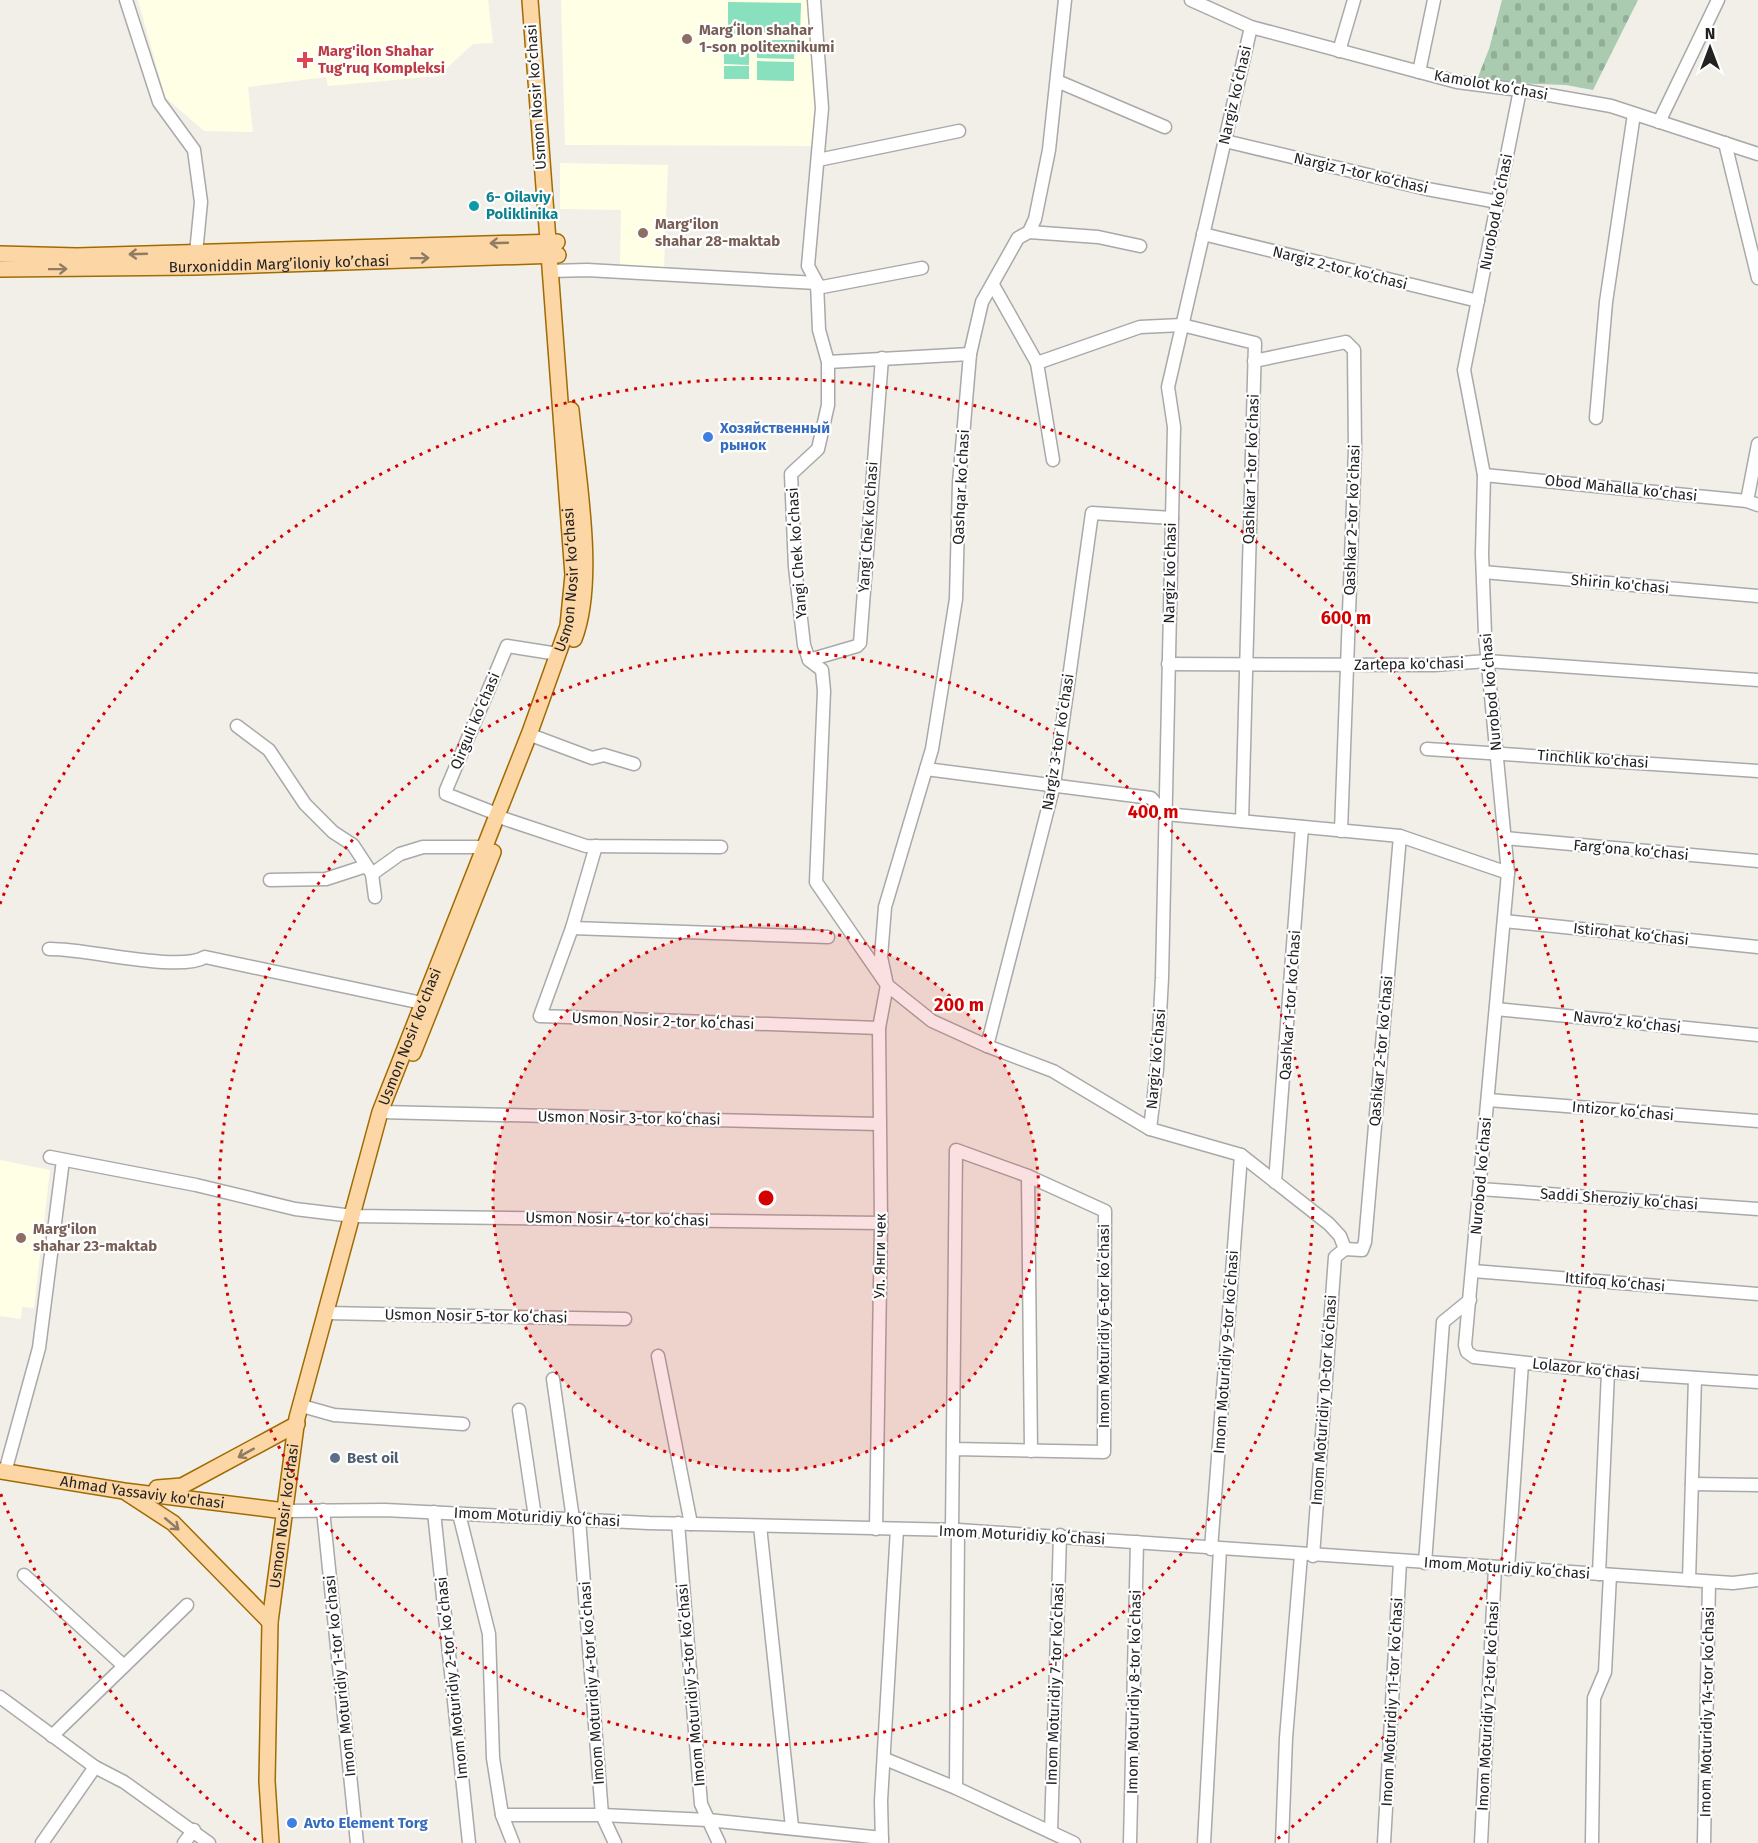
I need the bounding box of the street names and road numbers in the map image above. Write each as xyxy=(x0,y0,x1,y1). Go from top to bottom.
street label: Usmon Nosir ko‘chasi xyxy=(522,24,550,170)
street label: Nargiz koʻchasi xyxy=(1215,44,1255,146)
street label: Kamolot koʻchasi xyxy=(1433,66,1549,104)
street label: Nargiz 1-tor ko‘chasi xyxy=(1292,149,1430,197)
street label: Nurobod koʻchasi xyxy=(1476,152,1516,272)
street label: Nargiz 2-tor ko‘chasi xyxy=(1271,243,1409,293)
street label: Burxoniddin Marg’iloniy ko’chasi xyxy=(169,252,390,276)
street label: Qashkar 1-tor koʼchasi xyxy=(1239,393,1263,545)
street label: Qashqar koʻchasi xyxy=(949,429,973,545)
street label: Qashkar 2-tor koʼchasi xyxy=(1340,444,1364,596)
street label: Yangi Chek ko'chasi xyxy=(854,461,882,593)
street label: Obod Mahalla ko‘chasi xyxy=(1544,471,1698,505)
street label: Yangi Chek koʻchasi xyxy=(783,487,811,619)
street label: Usmon Nosir ko‘chasi xyxy=(550,507,582,655)
street label: Nargiz koʻchasi xyxy=(1160,522,1180,624)
street label: Shirin ko'chasi xyxy=(1570,571,1670,597)
street label: Nurobod koʻchasi xyxy=(1477,632,1505,752)
street label: Zartepa ko'chasi xyxy=(1354,654,1464,674)
street label: Qirguli koʻchasi xyxy=(446,670,504,772)
street label: Nargiz 3-tor koʻchasi xyxy=(1038,672,1078,812)
street label: Tinchlik ko'chasi xyxy=(1537,746,1649,772)
street label: Farg‘ona ko‘chasi xyxy=(1573,836,1689,864)
street label: Istirohat ko‘chasi xyxy=(1572,919,1690,949)
street label: Qashkar 1-tor koʼchasi xyxy=(1276,929,1304,1081)
street label: Usmon Nosir ko‘chasi xyxy=(375,965,445,1108)
street label: Qashkar 2-tor koʼchasi xyxy=(1365,975,1397,1127)
street label: Navro‘z ko‘chasi xyxy=(1572,1007,1682,1037)
street label: Nargiz koʻchasi xyxy=(1143,1008,1169,1110)
street label: Usmon Nosir 2-tor koʻchasi xyxy=(571,1009,755,1033)
street label: Intizor koʻchasi xyxy=(1571,1098,1675,1124)
street label: Usmon Nosir 3-tor koʻchasi xyxy=(537,1107,721,1129)
street label: Nurobod koʻchasi xyxy=(1467,1116,1495,1236)
street label: Saddi Sheroziy koʻchasi xyxy=(1539,1184,1699,1214)
street label: Usmon Nosir 4-tor koʻchasi xyxy=(525,1208,709,1230)
street label: Ул. Янги чек xyxy=(870,1213,890,1299)
street label: Imom Moturidiy 6-tor koʻchasi xyxy=(1095,1224,1113,1428)
street label: Imom Moturidiy 9-tor koʻchasi xyxy=(1210,1250,1242,1454)
street label: Ittifoq ko‘chasi xyxy=(1564,1269,1666,1295)
street label: Imom Moturidiy 10-tor koʻchasi xyxy=(1308,1294,1340,1506)
street label: Usmon Nosir 5-tor koʻchasi xyxy=(384,1305,568,1327)
street label: Lolazor ko‘chasi xyxy=(1531,1354,1641,1384)
street label: Usmon Nosir ko‘chasi xyxy=(266,1443,303,1590)
street label: Ahmad Yassaviy ko'chasi xyxy=(59,1472,226,1512)
street label: Imom Moturidiy koʻchasi xyxy=(453,1504,621,1530)
street label: Imom Moturidiy koʻchasi xyxy=(938,1522,1106,1548)
street label: Imom Moturidiy koʻchasi xyxy=(1423,1553,1591,1583)
street label: Imom Moturidiy 1-tor koʻchasi xyxy=(320,1574,360,1778)
street label: Imom Moturidiy 2-tor koʻchasi xyxy=(432,1576,472,1780)
street label: Imom Moturidiy 4-tor koʻchasi xyxy=(576,1580,608,1786)
street label: Imom Moturidiy 7-tor koʻchasi xyxy=(1042,1582,1068,1786)
street label: Imom Moturidiy 5-tor koʻchasi xyxy=(673,1583,709,1787)
street label: Imom Moturidiy 8-tor koʻchasi xyxy=(1123,1590,1145,1794)
street label: Imom Moturidiy 11-tor koʻchasi xyxy=(1378,1597,1406,1807)
street label: Imom Moturidiy 12-tor koʻchasi xyxy=(1474,1601,1502,1811)
street label: Imom Moturidiy 14-tor koʻchasi xyxy=(1696,1606,1718,1818)

